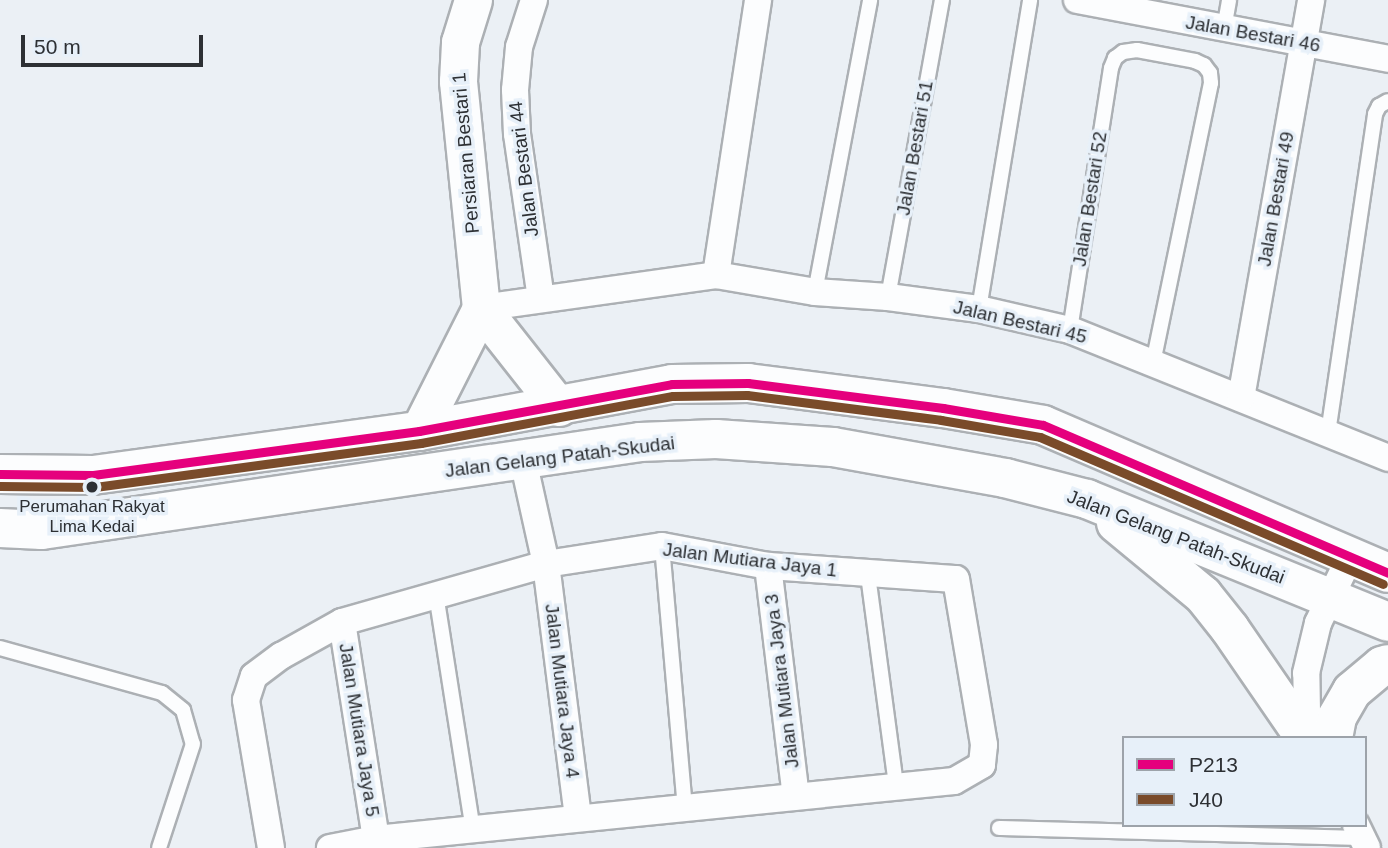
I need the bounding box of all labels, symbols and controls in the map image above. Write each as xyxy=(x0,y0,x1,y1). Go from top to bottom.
street label: Jalan Bestari 46 xyxy=(1184,11,1322,57)
scale bar xyxy=(24,21,206,65)
text: 50 m xyxy=(34,35,81,58)
street label: Persiaran Bestari 1 xyxy=(448,72,484,234)
street label: Jalan Bestari 51 xyxy=(892,79,938,217)
street label: Jalan Bestari 44 xyxy=(504,100,544,238)
street label: Jalan Bestari 52 xyxy=(1068,130,1112,268)
street label: Jalan Bestari 49 xyxy=(1253,130,1299,268)
street label: Jalan Bestari 45 xyxy=(951,296,1089,348)
street label: Jalan Gelang Patah-Skudai xyxy=(444,432,676,482)
marker: Perumahan Rakyat Lima Kedai xyxy=(85,480,99,494)
street label: Jalan Gelang Patah-Skudai xyxy=(1064,485,1288,589)
place label: Perumahan Rakyat Lima Kedai xyxy=(19,497,165,537)
street label: Jalan Mutiara Jaya 1 xyxy=(662,538,838,582)
street label: Jalan Mutiara Jaya 3 xyxy=(760,593,804,769)
street label: Jalan Mutiara Jaya 4 xyxy=(540,603,584,779)
street label: Jalan Mutiara Jaya 5 xyxy=(334,642,384,818)
legend xyxy=(1122,736,1367,827)
text: P213 xyxy=(1189,753,1238,776)
text: J40 xyxy=(1189,788,1223,811)

